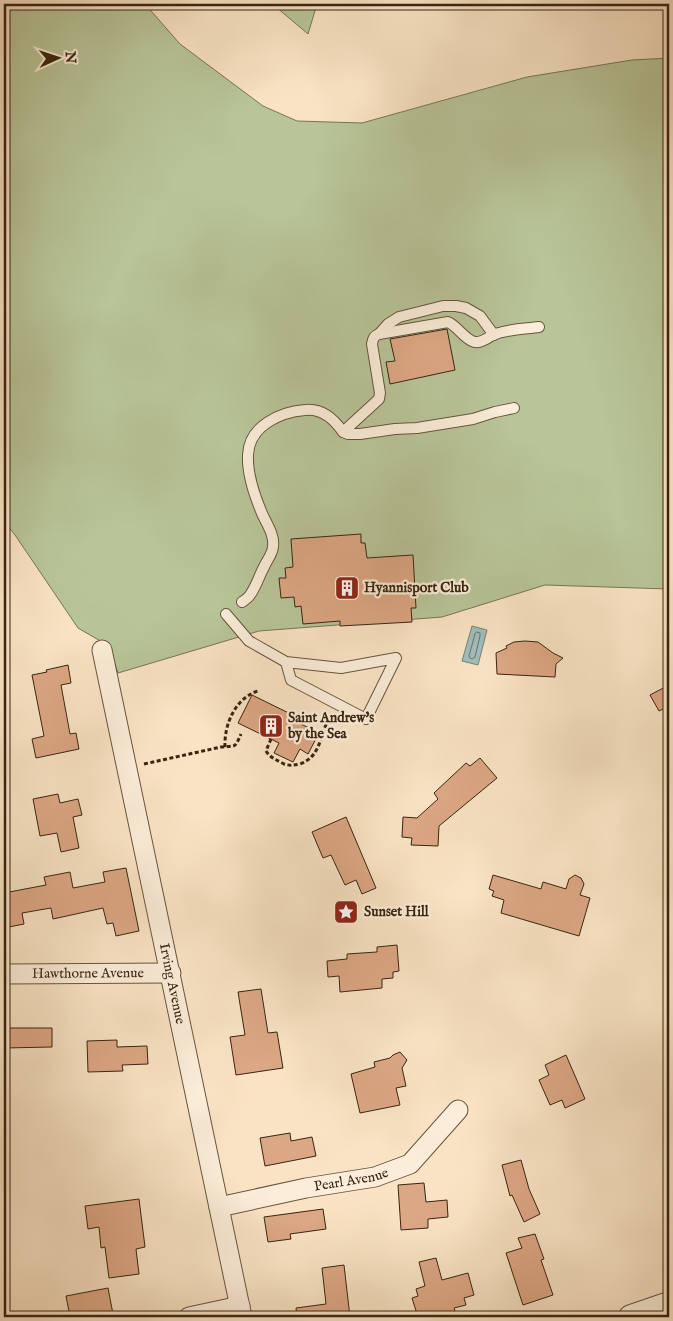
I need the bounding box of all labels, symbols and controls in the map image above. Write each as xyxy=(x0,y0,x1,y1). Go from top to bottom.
north arrow xyxy=(32,32,82,82)
text: N xyxy=(61,50,79,64)
building icon: Hyannisport Club xyxy=(334,575,360,601)
place label: Hyannisport Club xyxy=(364,579,469,597)
place label: Saint Andrew's by the Sea xyxy=(287,709,374,743)
building icon: Saint Andrew's by the Sea xyxy=(258,713,284,739)
place icon: Sunset Hill xyxy=(333,899,359,925)
place label: Sunset Hill xyxy=(364,903,430,921)
street label: Irving Avenue xyxy=(155,942,189,1026)
street label: Hawthorne Avenue xyxy=(32,964,145,983)
street label: Pearl Avenue xyxy=(313,1164,392,1196)

